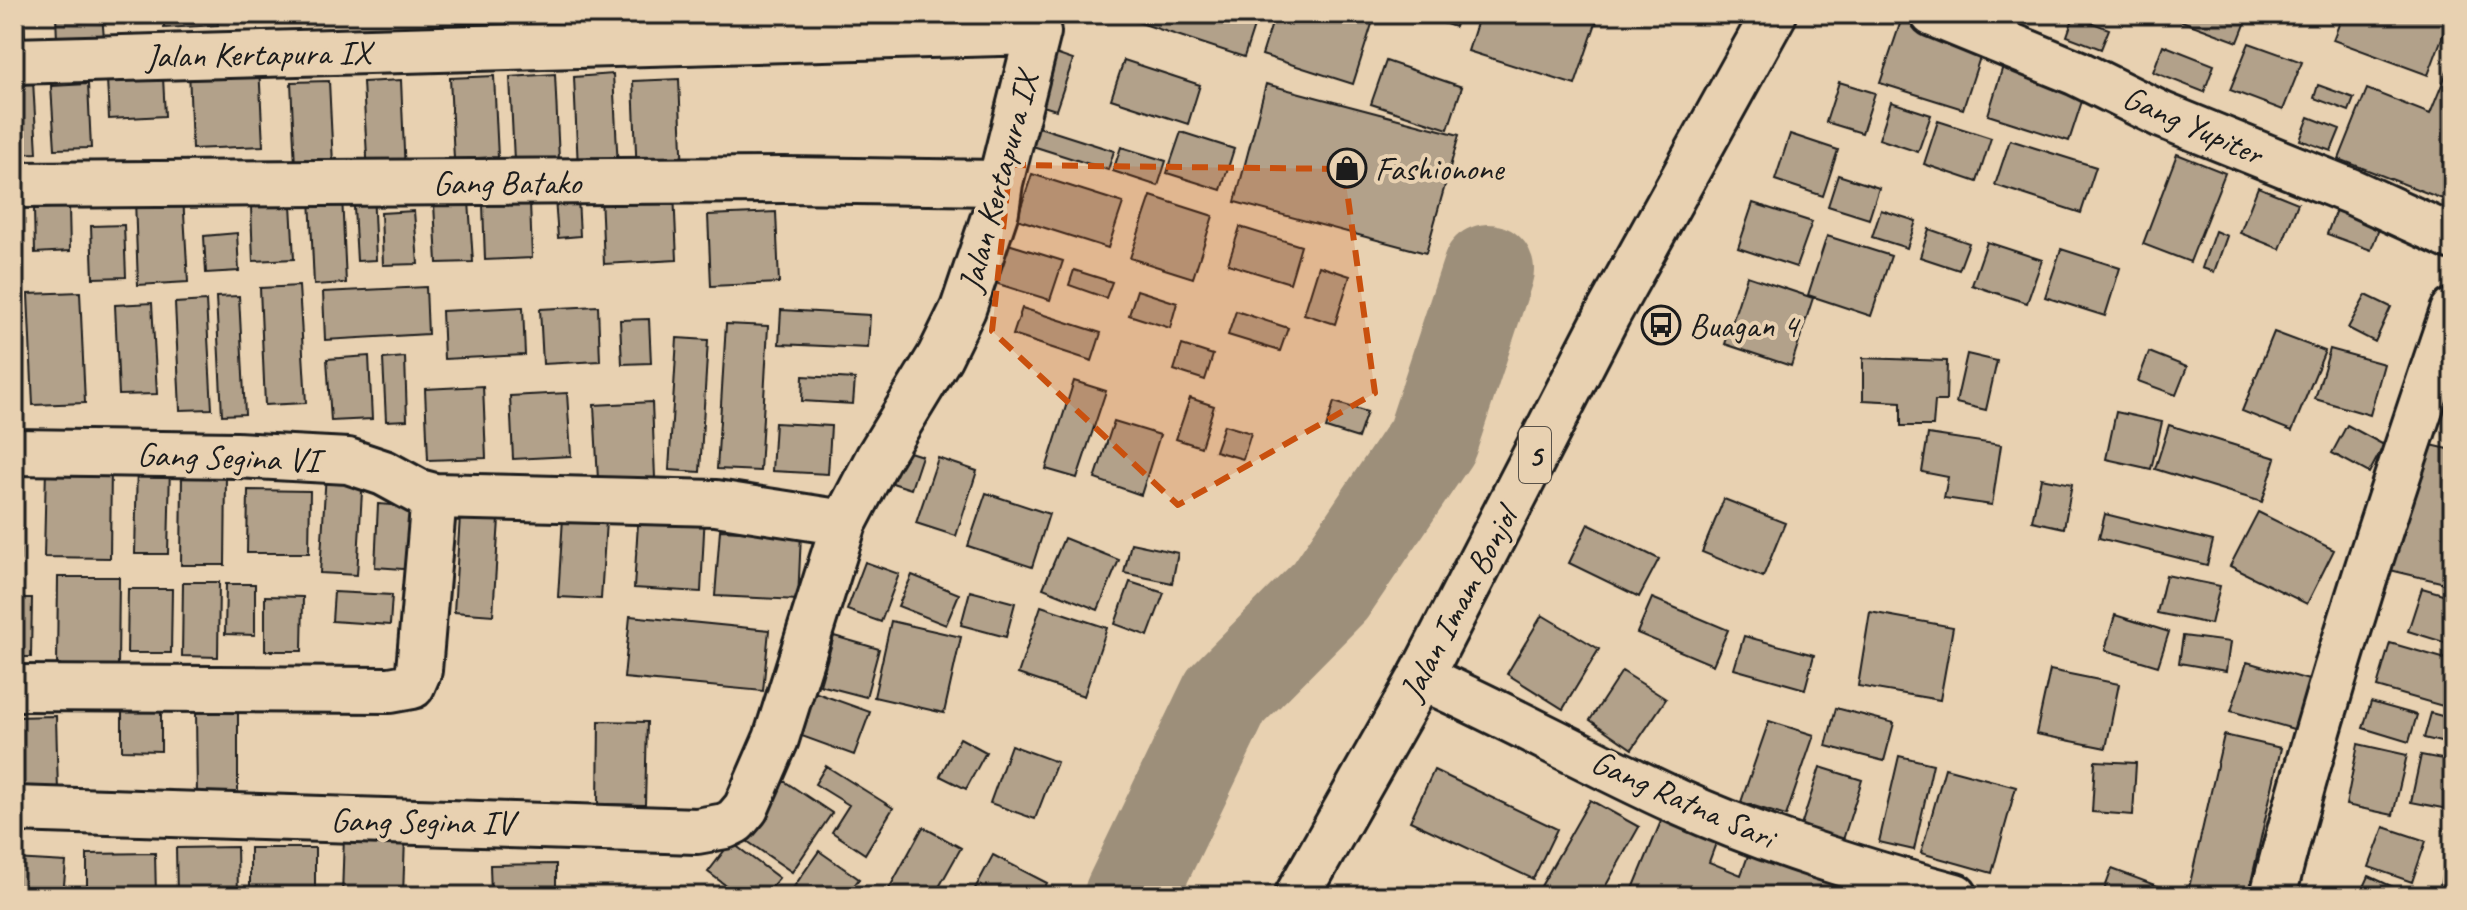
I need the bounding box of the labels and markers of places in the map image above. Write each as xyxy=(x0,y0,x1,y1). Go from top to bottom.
shop icon: Fashionone xyxy=(1326,147,1368,189)
place label: Fashionone xyxy=(1375,147,1505,190)
bus stop icon: Buagan 4 xyxy=(1640,304,1682,346)
place label: Buagan 4 xyxy=(1689,304,1801,347)

